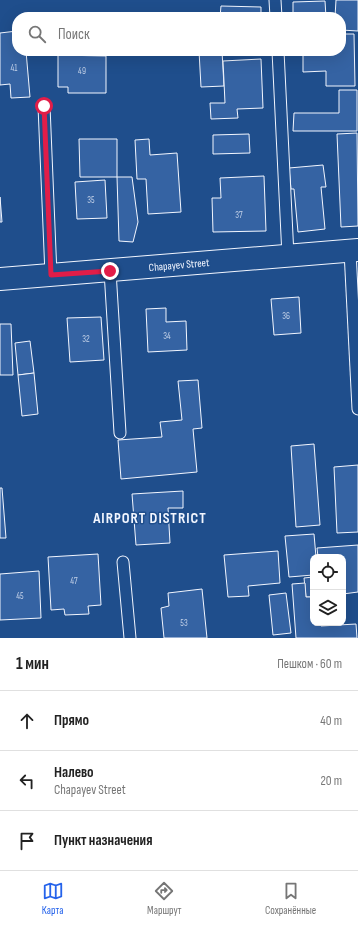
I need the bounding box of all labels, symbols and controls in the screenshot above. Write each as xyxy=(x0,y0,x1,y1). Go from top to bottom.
search box xyxy=(12,12,346,56)
icon: search xyxy=(26,23,48,45)
text: Поиск xyxy=(58,25,90,44)
house number: 41 xyxy=(11,63,18,74)
house number: 49 xyxy=(78,66,86,77)
route start xyxy=(35,97,53,115)
house number: 35 xyxy=(87,195,95,206)
house number: 37 xyxy=(235,210,243,221)
street label: Chapayev Street xyxy=(148,256,210,274)
route end xyxy=(101,262,119,280)
house number: 36 xyxy=(282,311,290,322)
house number: 34 xyxy=(163,331,171,342)
house number: 32 xyxy=(82,334,90,345)
district label: AIRPORT DISTRICT xyxy=(92,509,207,528)
map controls xyxy=(310,554,346,626)
button: locate xyxy=(310,554,346,590)
house number: 47 xyxy=(70,576,78,587)
button: layers xyxy=(310,590,346,626)
house number: 45 xyxy=(16,591,24,602)
house number: 53 xyxy=(180,618,188,629)
text: 1 мин xyxy=(16,654,49,674)
text: Пешком · 60 m xyxy=(277,656,342,672)
icon: ahead xyxy=(16,710,38,732)
text: Прямо xyxy=(54,711,89,730)
text: 40 m xyxy=(320,713,342,729)
text: Налево xyxy=(54,763,94,782)
icon: left xyxy=(16,770,38,792)
text: 20 m xyxy=(320,773,342,789)
text: Chapayev Street xyxy=(54,782,126,798)
icon: arrive xyxy=(16,830,38,852)
text: Пункт назначения xyxy=(54,831,152,850)
tab: Карта xyxy=(42,880,64,917)
tab: Маршрут xyxy=(147,880,182,917)
tab: Сохранённые xyxy=(265,880,316,917)

